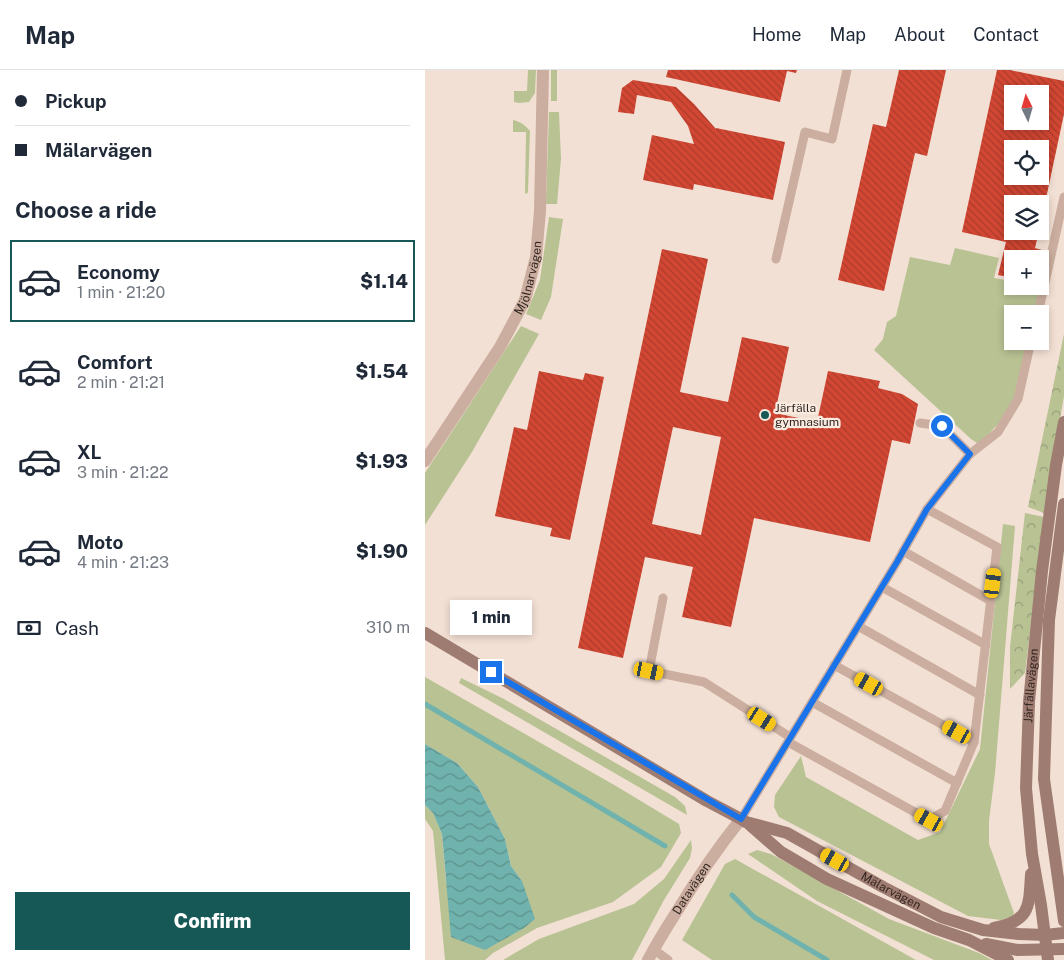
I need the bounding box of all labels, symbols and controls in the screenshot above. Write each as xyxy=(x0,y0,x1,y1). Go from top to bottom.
text: Map xyxy=(25,21,75,49)
text: Home xyxy=(752,24,802,45)
text: Map xyxy=(830,24,866,45)
text: About xyxy=(894,24,945,45)
text: Contact xyxy=(973,24,1039,45)
north arrow xyxy=(1004,85,1049,130)
map controls xyxy=(1004,85,1049,350)
text: Pickup xyxy=(45,90,107,112)
text: Mälarvägen xyxy=(45,139,152,161)
button: locate xyxy=(1004,140,1049,185)
button: layers xyxy=(1004,195,1049,240)
text: Choose a ride xyxy=(15,197,157,223)
street label: Mjölnarvägen xyxy=(511,240,544,317)
button: + xyxy=(1004,250,1049,295)
icon: car xyxy=(17,259,62,304)
text: Economy xyxy=(77,261,160,283)
text: $1.14 xyxy=(360,270,408,292)
text: 1 min · 21:20 xyxy=(77,283,165,302)
button: − xyxy=(1004,305,1049,350)
icon: car xyxy=(17,349,62,394)
text: Comfort xyxy=(77,351,153,373)
text: $1.54 xyxy=(355,360,408,382)
text: 2 min · 21:21 xyxy=(77,373,165,392)
place label: Järfälla gymnasium xyxy=(775,401,839,429)
marker: Järfälla gymnasium xyxy=(759,409,771,421)
route start xyxy=(931,415,953,437)
icon: car xyxy=(17,439,62,484)
text: XL xyxy=(77,441,102,463)
text: $1.93 xyxy=(355,450,408,472)
text: 3 min · 21:22 xyxy=(77,463,169,482)
icon: car xyxy=(17,529,62,574)
text: Moto xyxy=(77,531,123,553)
text: $1.90 xyxy=(356,540,408,562)
text: 4 min · 21:23 xyxy=(77,553,169,572)
car xyxy=(983,567,1002,599)
callout: 1 min xyxy=(450,600,532,634)
text: 1 min xyxy=(471,608,511,627)
icon: cash xyxy=(15,614,43,642)
text: Cash xyxy=(55,617,99,639)
text: 310 m xyxy=(366,618,410,637)
street label: Järfällavägen xyxy=(1021,648,1041,723)
route end xyxy=(480,661,502,683)
car xyxy=(632,661,665,681)
car xyxy=(852,670,885,698)
car xyxy=(745,705,778,733)
car xyxy=(940,718,973,746)
car xyxy=(912,806,945,834)
car xyxy=(818,846,851,874)
street label: Datavägen xyxy=(670,859,714,917)
street label: Mälarvägen xyxy=(859,869,923,912)
button: Confirm xyxy=(15,892,410,950)

